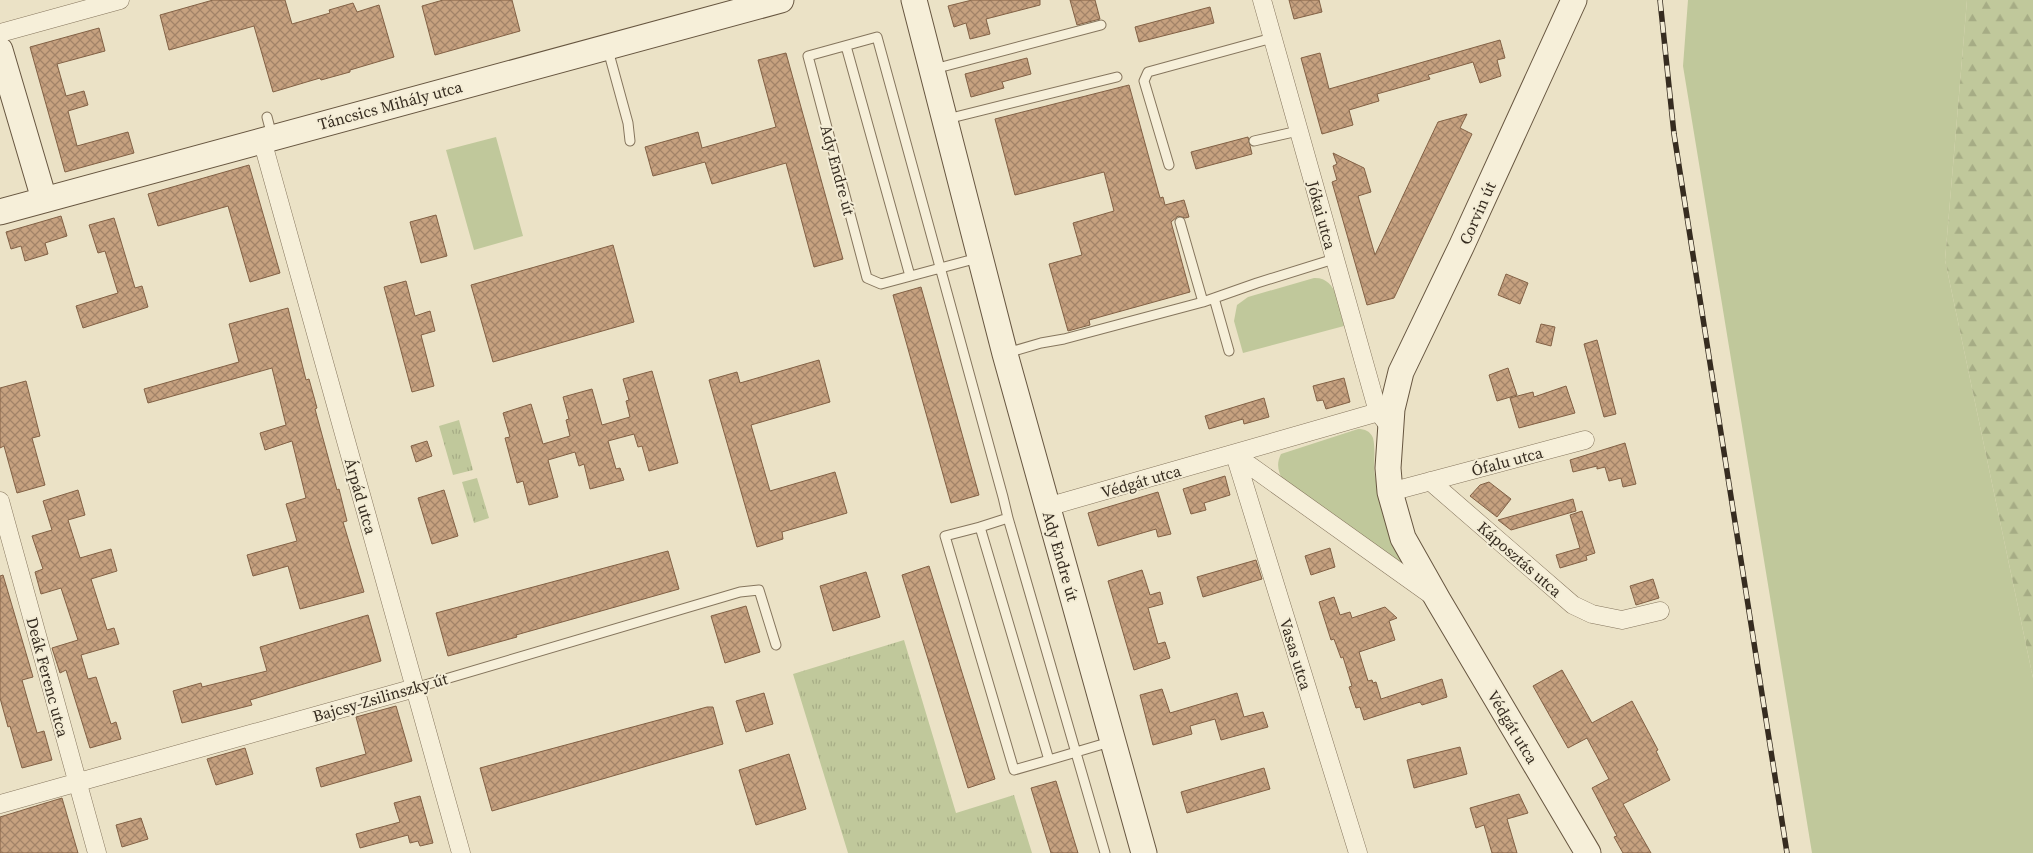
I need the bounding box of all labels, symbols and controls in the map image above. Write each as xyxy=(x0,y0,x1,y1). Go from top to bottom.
street label: Táncsics Mihály utca xyxy=(315,75,466,135)
street label: Ady Endre út xyxy=(815,122,861,218)
street label: Jókai utca xyxy=(1302,177,1342,253)
street label: Corvin út xyxy=(1453,177,1501,248)
street label: Ófalu utca xyxy=(1469,441,1546,481)
street label: Árpád utca xyxy=(340,455,383,537)
street label: Védgát utca xyxy=(1098,459,1184,503)
street label: Ady Endre út xyxy=(1038,508,1085,604)
street label: Káposztás utca xyxy=(1473,516,1568,602)
street label: Deák Ferenc utca xyxy=(21,615,75,740)
street label: Vasas utca xyxy=(1275,615,1318,693)
street label: Bajcsy-Zsilinszky út xyxy=(310,667,451,727)
street label: Védgát utca xyxy=(1482,686,1544,769)

